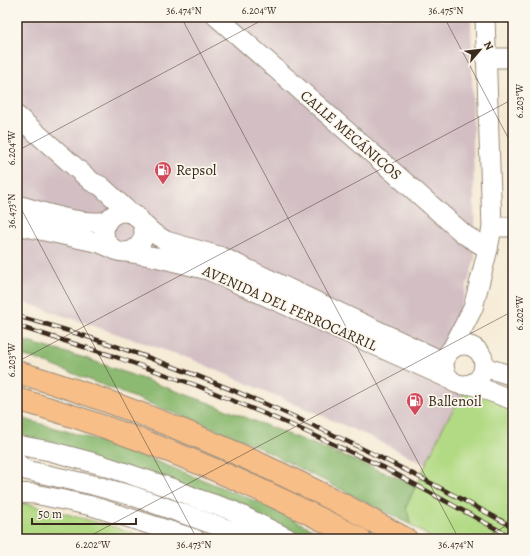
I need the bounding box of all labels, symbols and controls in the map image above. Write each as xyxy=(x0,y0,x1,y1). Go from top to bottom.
text: 36.474°N xyxy=(166,4,202,17)
text: 6.204°W xyxy=(242,4,277,17)
text: 36.475°N xyxy=(428,4,464,17)
north arrow xyxy=(460,30,500,70)
text: N xyxy=(480,38,497,53)
text: 6.203°W xyxy=(513,83,526,118)
street label: CALLE MECÁNICOS xyxy=(296,86,406,184)
text: 6.204°W xyxy=(5,130,18,165)
fuel station icon: Repsol xyxy=(153,160,173,185)
place label: Repsol xyxy=(176,160,217,180)
text: 36.473°N xyxy=(5,194,18,228)
street label: AVENIDA DEL FERROCARRIL xyxy=(199,260,381,356)
text: 6.202°W xyxy=(513,295,526,330)
text: 6.203°W xyxy=(5,342,18,377)
fuel station icon: Ballenoil xyxy=(405,391,425,416)
place label: Ballenoil xyxy=(428,391,482,411)
scale bar xyxy=(32,500,136,526)
text: 50 m xyxy=(38,506,62,522)
text: 6.202°W xyxy=(76,538,111,551)
text: 36.473°N xyxy=(177,538,211,551)
text: 36.474°N xyxy=(438,538,474,551)

